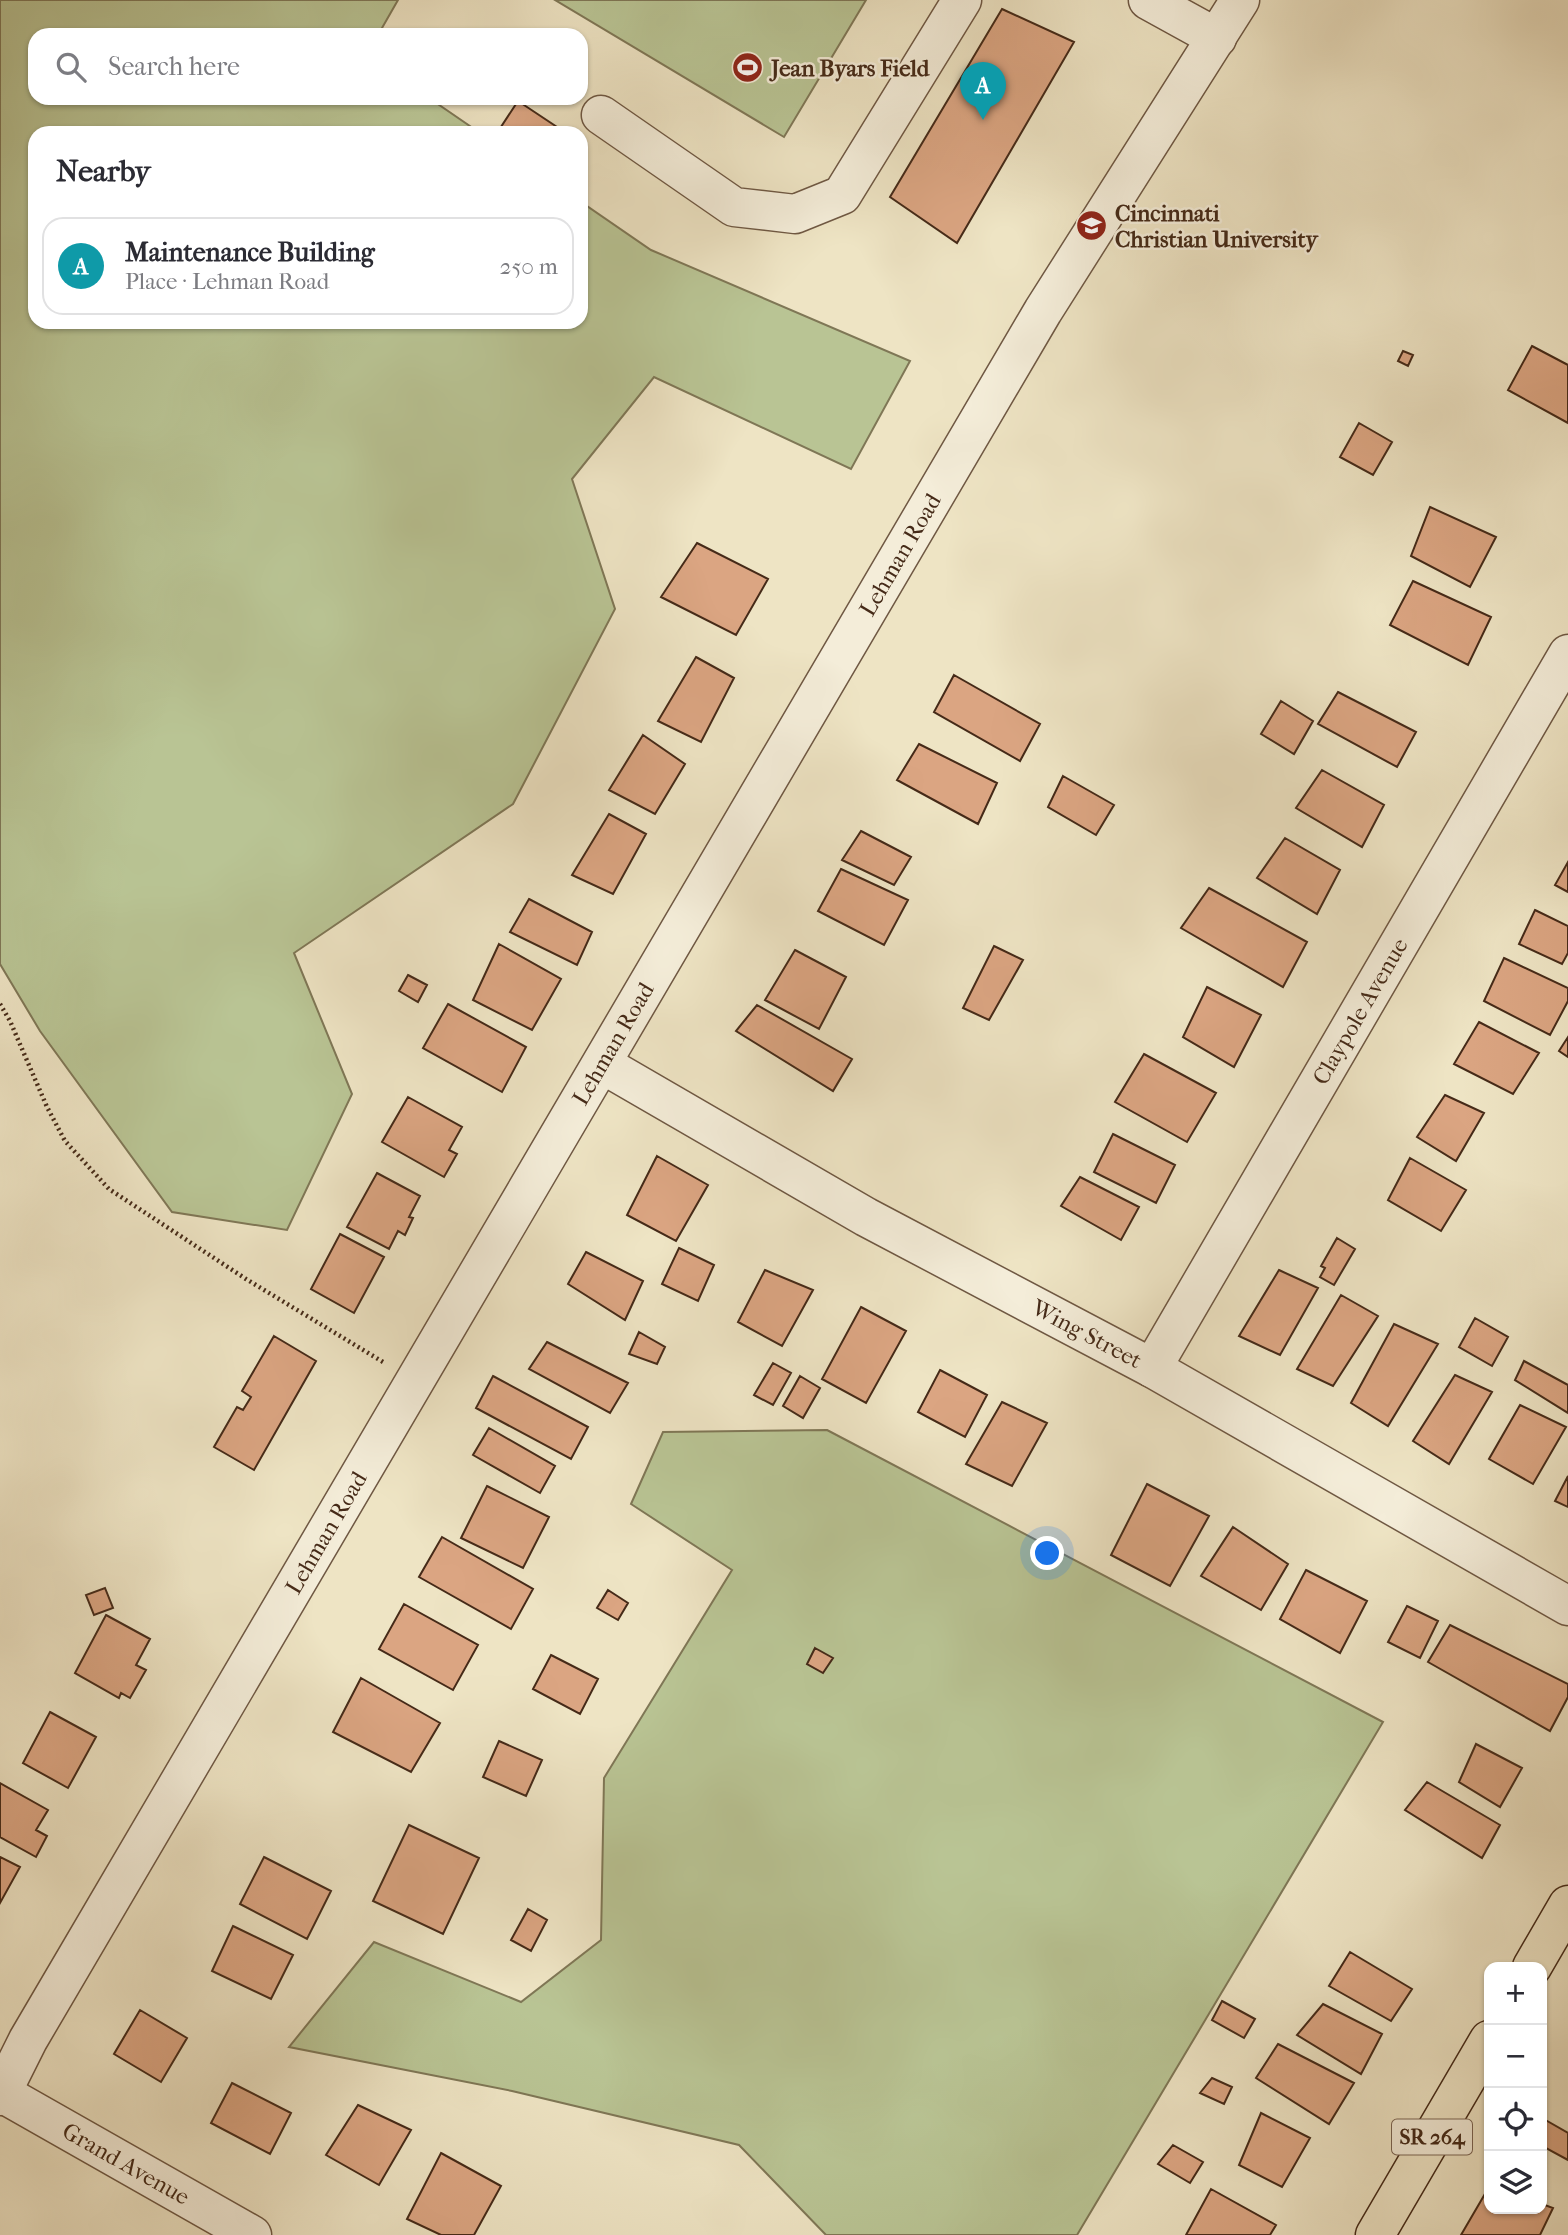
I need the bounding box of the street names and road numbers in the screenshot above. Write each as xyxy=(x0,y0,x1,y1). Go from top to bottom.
street label: Lehman Road xyxy=(854,488,947,621)
street label: Claypole Avenue xyxy=(1307,933,1413,1089)
street label: Lehman Road xyxy=(566,977,660,1110)
street label: Wing Street xyxy=(1026,1293,1147,1374)
street label: Lehman Road xyxy=(279,1466,373,1599)
street label: Grand Avenue xyxy=(58,2117,194,2210)
road number: SR 264 xyxy=(1392,2120,1472,2154)

